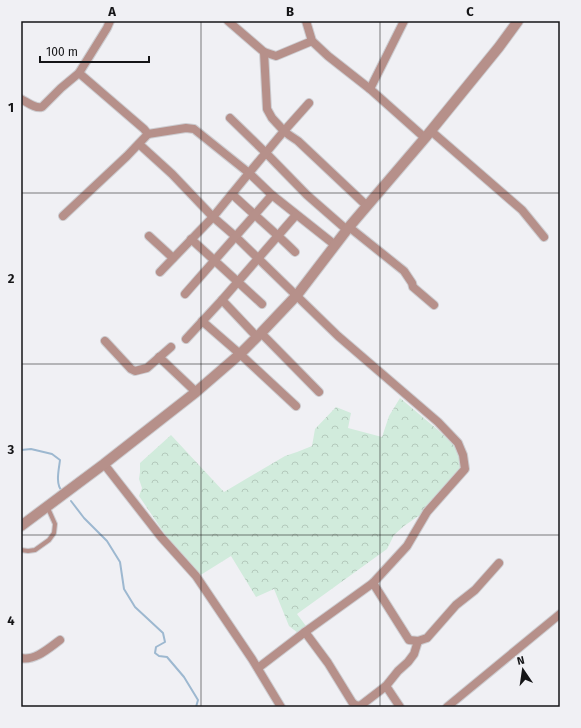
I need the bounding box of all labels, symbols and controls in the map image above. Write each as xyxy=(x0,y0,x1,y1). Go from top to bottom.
text: A xyxy=(107,4,116,19)
text: B xyxy=(286,4,294,19)
text: C xyxy=(466,4,474,19)
scale bar xyxy=(40,38,149,64)
text: 100 m xyxy=(46,45,78,59)
text: 1 xyxy=(8,100,14,115)
text: 2 xyxy=(8,271,15,286)
text: 3 xyxy=(7,442,15,457)
text: 4 xyxy=(7,613,15,628)
north arrow xyxy=(503,650,543,690)
text: N xyxy=(516,654,526,668)

